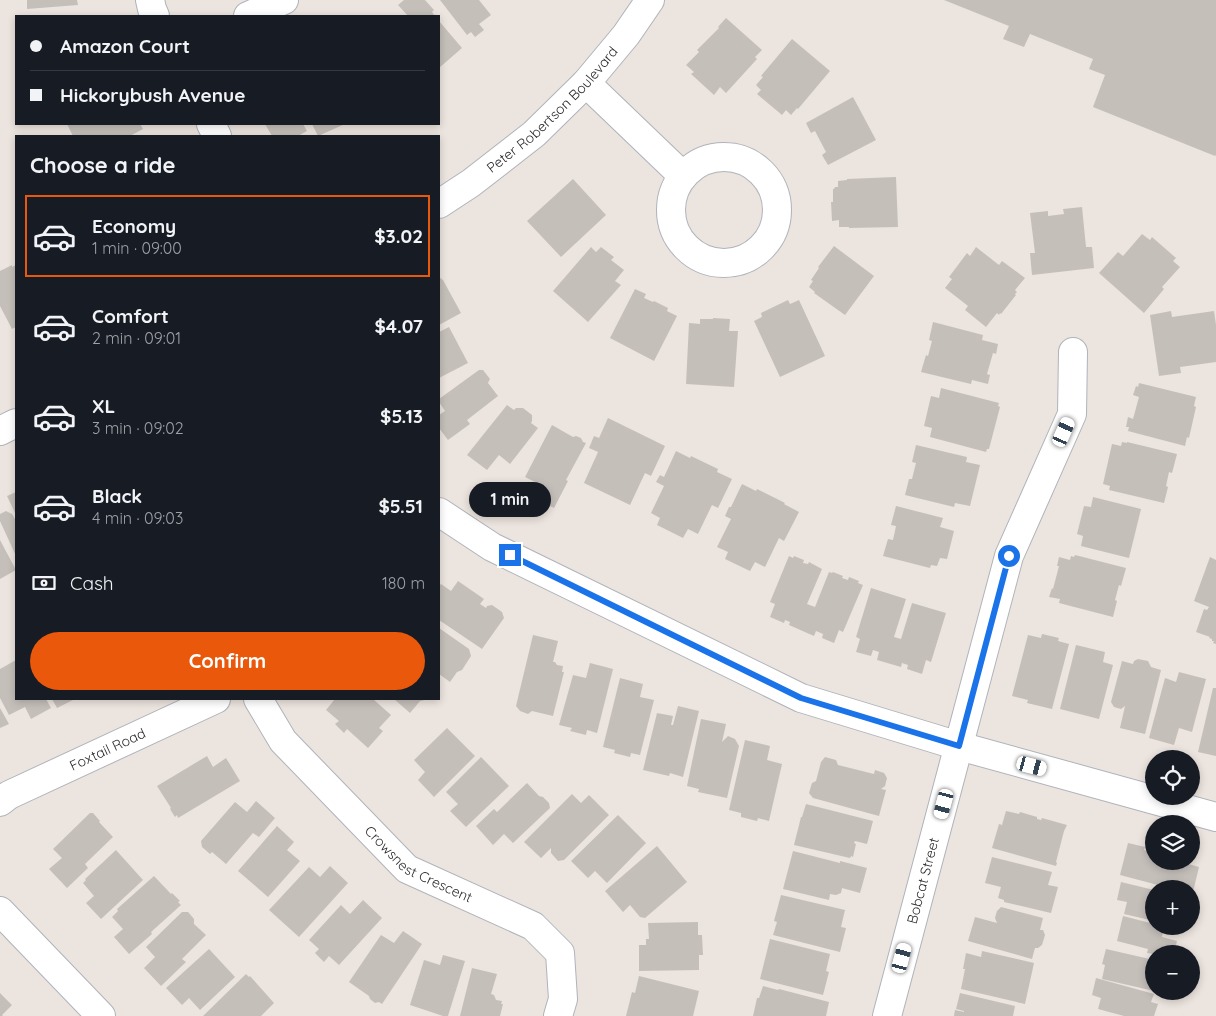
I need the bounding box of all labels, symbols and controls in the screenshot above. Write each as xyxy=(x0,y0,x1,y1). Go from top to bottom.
text: Amazon Court xyxy=(60,34,190,58)
street label: Peter Robertson Boulevard xyxy=(483,43,622,177)
text: Hickorybush Avenue xyxy=(60,83,245,107)
text: Choose a ride xyxy=(30,151,175,179)
icon: car xyxy=(32,214,77,259)
text: Economy xyxy=(92,214,176,238)
text: $3.02 xyxy=(374,224,423,248)
text: 1 min · 09:00 xyxy=(92,238,182,258)
icon: car xyxy=(32,304,77,349)
text: Comfort xyxy=(92,304,169,328)
text: $4.07 xyxy=(374,314,423,338)
text: 2 min · 09:01 xyxy=(92,328,181,348)
icon: car xyxy=(32,394,77,439)
text: XL xyxy=(92,394,115,418)
text: $5.13 xyxy=(380,404,423,428)
car xyxy=(1051,415,1076,449)
text: 3 min · 09:02 xyxy=(92,418,184,438)
callout: 1 min xyxy=(469,482,551,518)
icon: car xyxy=(32,484,77,529)
text: Black xyxy=(92,484,142,508)
text: 1 min xyxy=(491,489,529,509)
text: $5.51 xyxy=(378,494,423,518)
text: 4 min · 09:03 xyxy=(92,508,183,528)
route end xyxy=(499,544,521,566)
route start xyxy=(998,545,1020,567)
icon: cash xyxy=(30,569,58,597)
text: Cash xyxy=(70,571,114,595)
text: 180 m xyxy=(382,573,425,593)
button: Confirm xyxy=(30,632,425,690)
street label: Foxtail Road xyxy=(67,724,148,775)
map controls xyxy=(1145,750,1200,1000)
button: locate xyxy=(1145,750,1200,805)
car xyxy=(1015,755,1048,777)
car xyxy=(932,788,955,820)
button: layers xyxy=(1145,815,1200,870)
street label: Crowsnest Crescent xyxy=(361,822,475,906)
street label: Bobcat Street xyxy=(903,835,943,926)
button: + xyxy=(1145,880,1200,935)
car xyxy=(890,942,913,974)
button: − xyxy=(1145,945,1200,1000)

